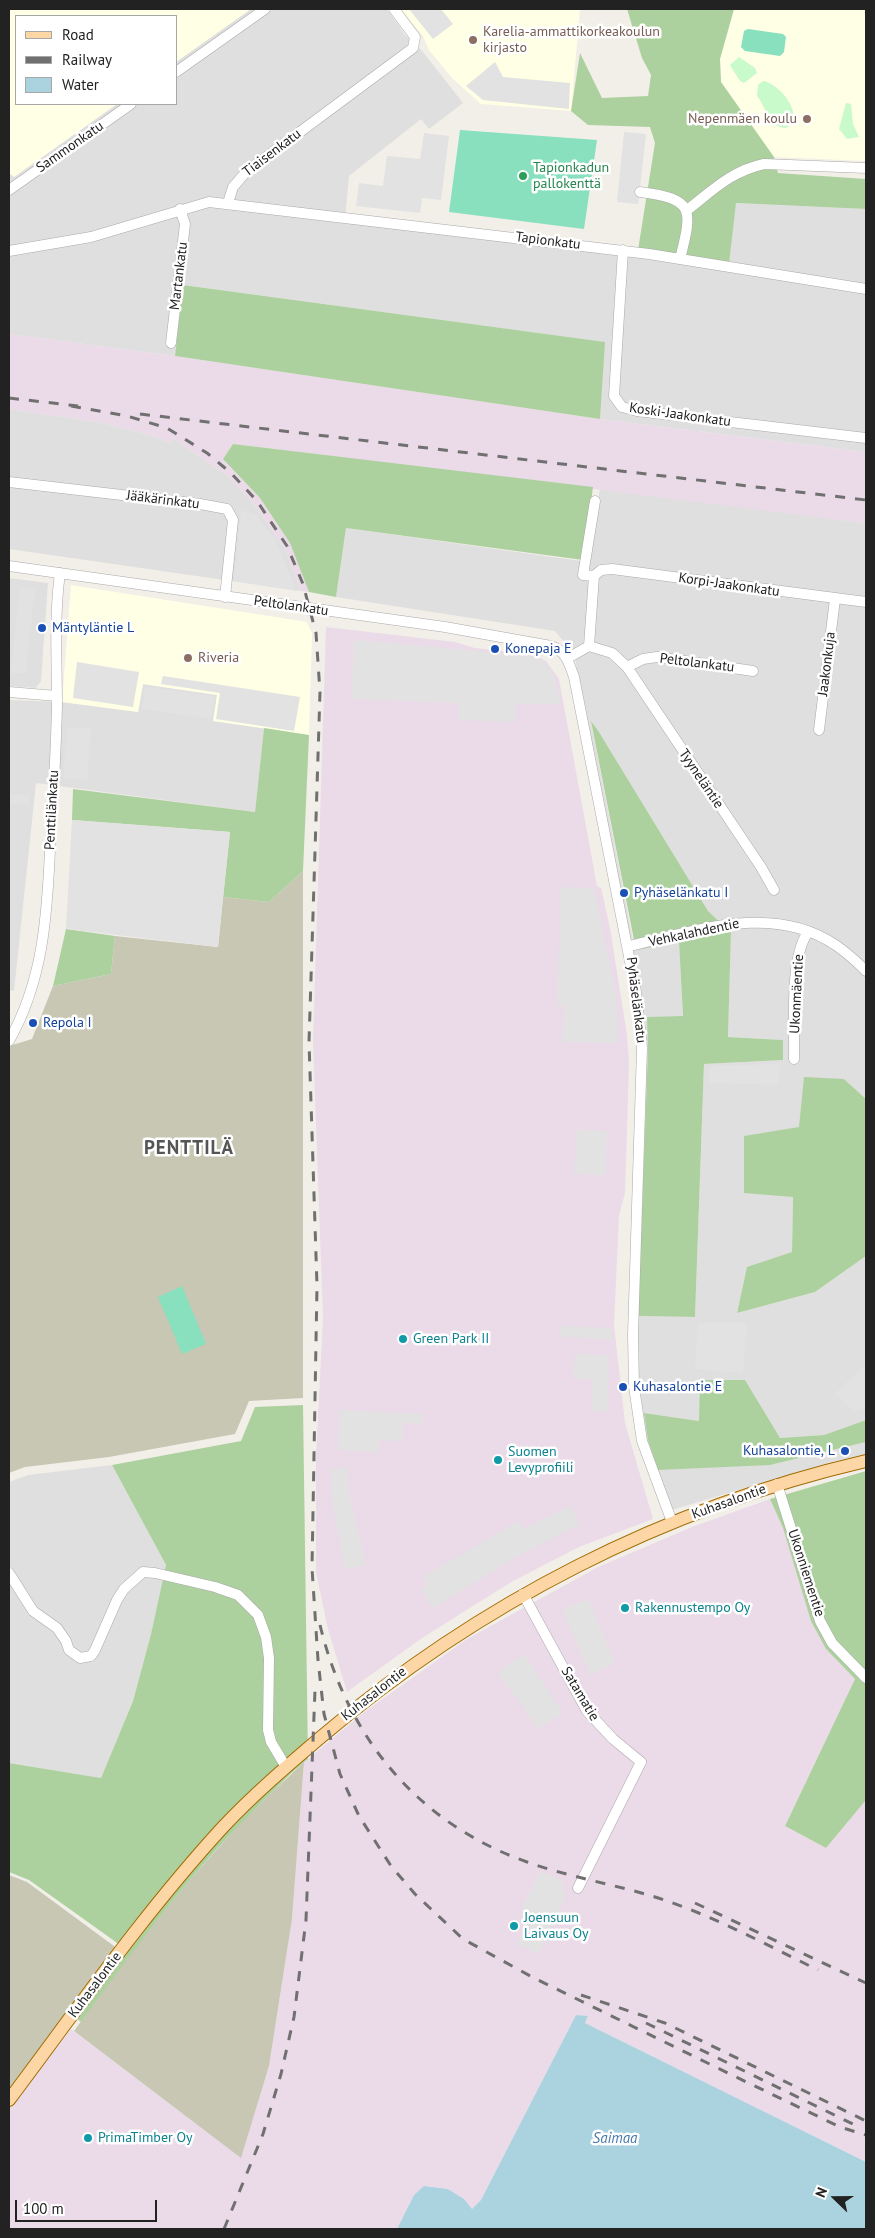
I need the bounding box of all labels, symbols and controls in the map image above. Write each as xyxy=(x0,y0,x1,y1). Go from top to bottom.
legend xyxy=(15,15,178,105)
place label: Karelia-ammattikorkeakoulun kirjasto xyxy=(483,24,660,56)
text: Road xyxy=(62,25,94,44)
marker: Karelia-ammattikorkeakoulun kirjasto xyxy=(467,34,479,46)
text: Railway xyxy=(62,50,112,69)
text: Water xyxy=(62,75,99,94)
place label: Nepenmäen koulu xyxy=(688,111,797,127)
marker: Nepenmäen koulu xyxy=(801,113,813,125)
street label: Sammonkatu xyxy=(33,118,107,176)
street label: Tiaisenkatu xyxy=(239,126,305,180)
place label: Tapionkadun pallokenttä xyxy=(533,160,609,192)
marker: Tapionkadun pallokenttä xyxy=(517,170,529,182)
street label: Tapionkatu xyxy=(514,229,582,253)
street label: Martankatu xyxy=(166,241,192,311)
street label: Koski-Jaakonkatu xyxy=(628,400,732,430)
street label: Jääkärinkatu xyxy=(125,487,201,513)
street label: Korpi-Jaakonkatu xyxy=(677,570,781,600)
street label: Peltolankatu xyxy=(253,592,329,620)
place label: Mäntyläntie L xyxy=(52,620,134,636)
marker: Mäntyläntie L xyxy=(36,622,48,634)
street label: Jaakonkuja xyxy=(815,631,839,697)
place label: Konepaja E xyxy=(505,641,572,657)
marker: Konepaja E xyxy=(489,643,501,655)
place label: Riveria xyxy=(198,650,239,666)
street label: Peltolankatu xyxy=(659,650,735,676)
marker: Riveria xyxy=(182,652,194,664)
street label: Tyyneläntie xyxy=(675,746,727,812)
street label: Penttilänkatu xyxy=(42,770,62,850)
place label: Pyhäselänkatu I xyxy=(634,885,728,901)
marker: Pyhäselänkatu I xyxy=(618,887,630,899)
street label: Vehkalahdentie xyxy=(647,915,741,951)
street label: Ukonmäentie xyxy=(787,954,807,1034)
street label: Pyhäselänkatu xyxy=(622,956,650,1044)
place label: Repola I xyxy=(43,1015,92,1031)
marker: Repola I xyxy=(27,1017,39,1029)
district label: PENTTILÄ xyxy=(143,1138,235,1160)
place label: Green Park II xyxy=(413,1331,489,1347)
marker: Green Park II xyxy=(397,1333,409,1345)
place label: Kuhasalontie E xyxy=(633,1379,722,1395)
marker: Kuhasalontie E xyxy=(617,1381,629,1393)
place label: Kuhasalontie, L xyxy=(743,1443,835,1459)
place label: Suomen Levyprofiili xyxy=(508,1444,574,1476)
marker: Kuhasalontie, L xyxy=(839,1445,851,1457)
marker: Suomen Levyprofiili xyxy=(492,1454,504,1466)
street label: Kuhasalontie xyxy=(689,1481,769,1523)
street label: Ukonniementie xyxy=(784,1527,828,1619)
place label: Rakennustempo Oy xyxy=(635,1600,750,1616)
marker: Rakennustempo Oy xyxy=(619,1602,631,1614)
street label: Kuhasalontie xyxy=(338,1663,410,1725)
street label: Satamatie xyxy=(557,1664,603,1724)
place label: Joensuun Laivaus Oy xyxy=(524,1910,588,1942)
marker: Joensuun Laivaus Oy xyxy=(508,1920,520,1932)
street label: Kuhasalontie xyxy=(65,1949,125,2021)
place label: PrimaTimber Oy xyxy=(98,2130,192,2146)
water label: Saimaa xyxy=(593,2130,637,2148)
marker: PrimaTimber Oy xyxy=(82,2132,94,2144)
north arrow xyxy=(810,2173,860,2223)
text: N xyxy=(811,2185,831,2200)
scale bar xyxy=(18,2190,160,2222)
text: 100 m xyxy=(23,2199,64,2218)

